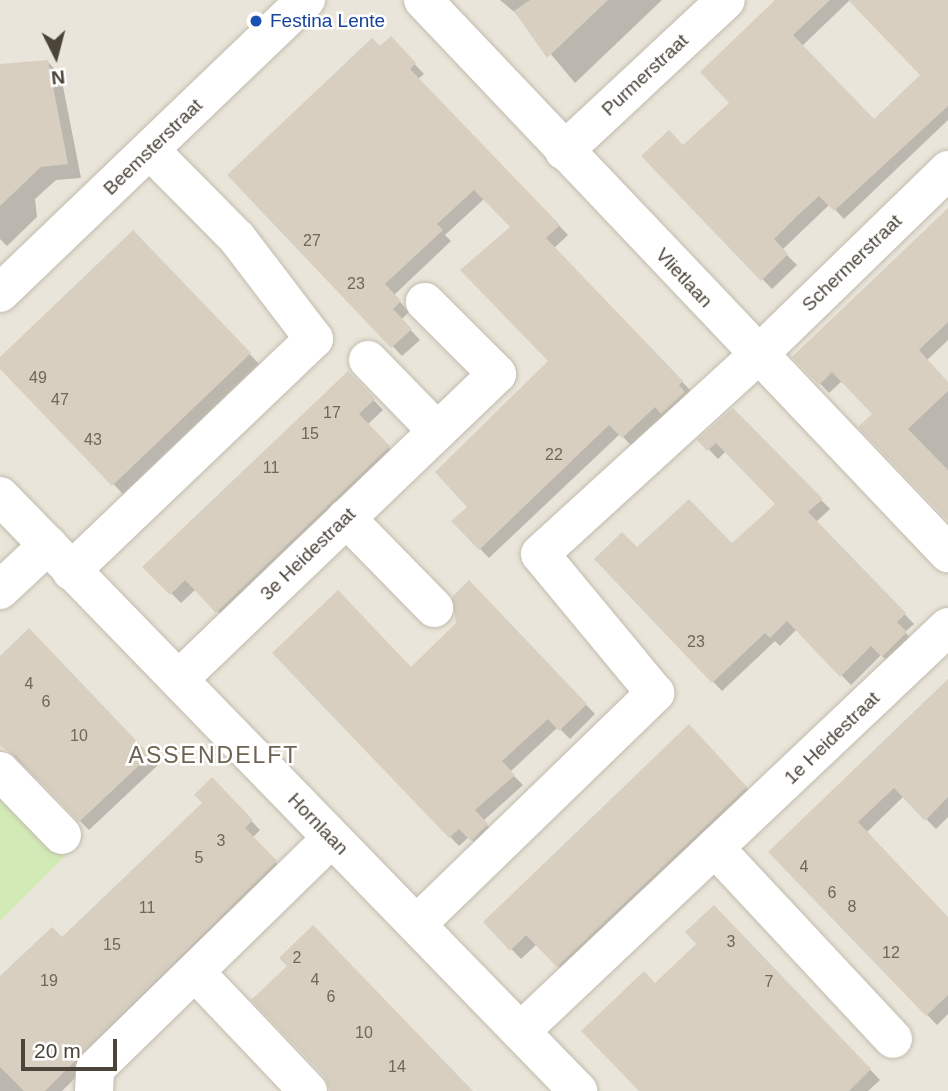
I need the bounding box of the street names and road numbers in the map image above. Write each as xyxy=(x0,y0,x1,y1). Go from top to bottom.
street label: Purmerstraat xyxy=(597,29,693,121)
street label: Beemsterstraat xyxy=(99,94,207,200)
street label: Schermerstraat xyxy=(797,210,907,316)
street label: Vlietlaan xyxy=(651,244,717,312)
street label: 3e Heidestraat xyxy=(256,503,360,605)
street label: 1e Heidestraat xyxy=(780,687,884,789)
street label: Hornlaan xyxy=(283,788,353,860)

